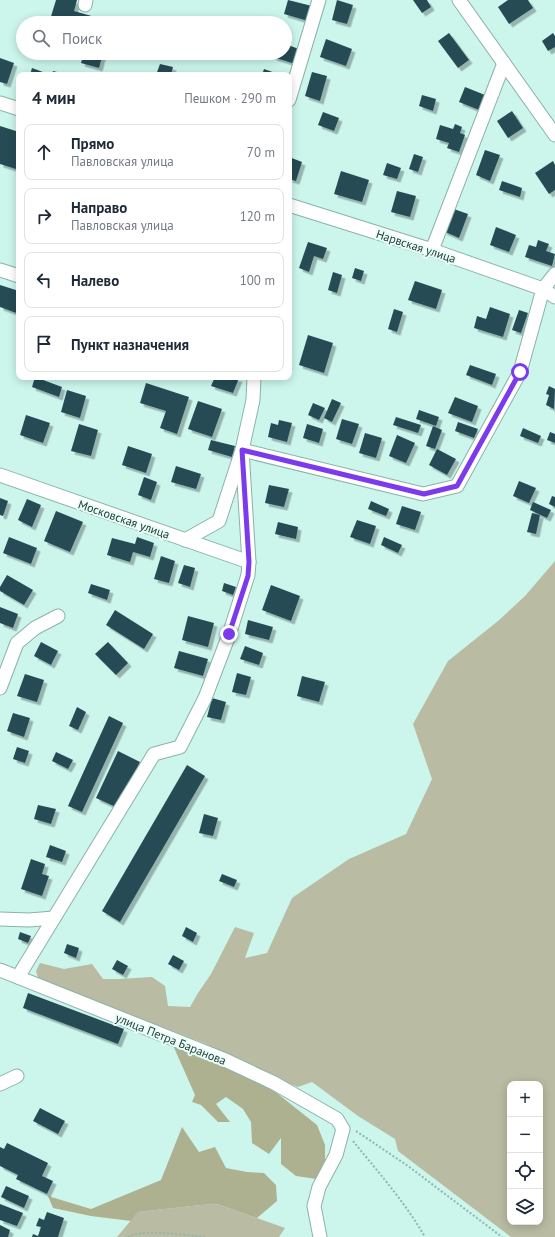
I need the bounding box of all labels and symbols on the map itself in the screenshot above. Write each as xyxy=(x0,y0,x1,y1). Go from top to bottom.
street label: Нарвская улица xyxy=(374,226,458,266)
route start xyxy=(511,363,529,381)
street label: Московская улица xyxy=(76,496,172,542)
route end xyxy=(220,625,238,643)
street label: улица Петра Баранова xyxy=(113,1010,229,1068)

